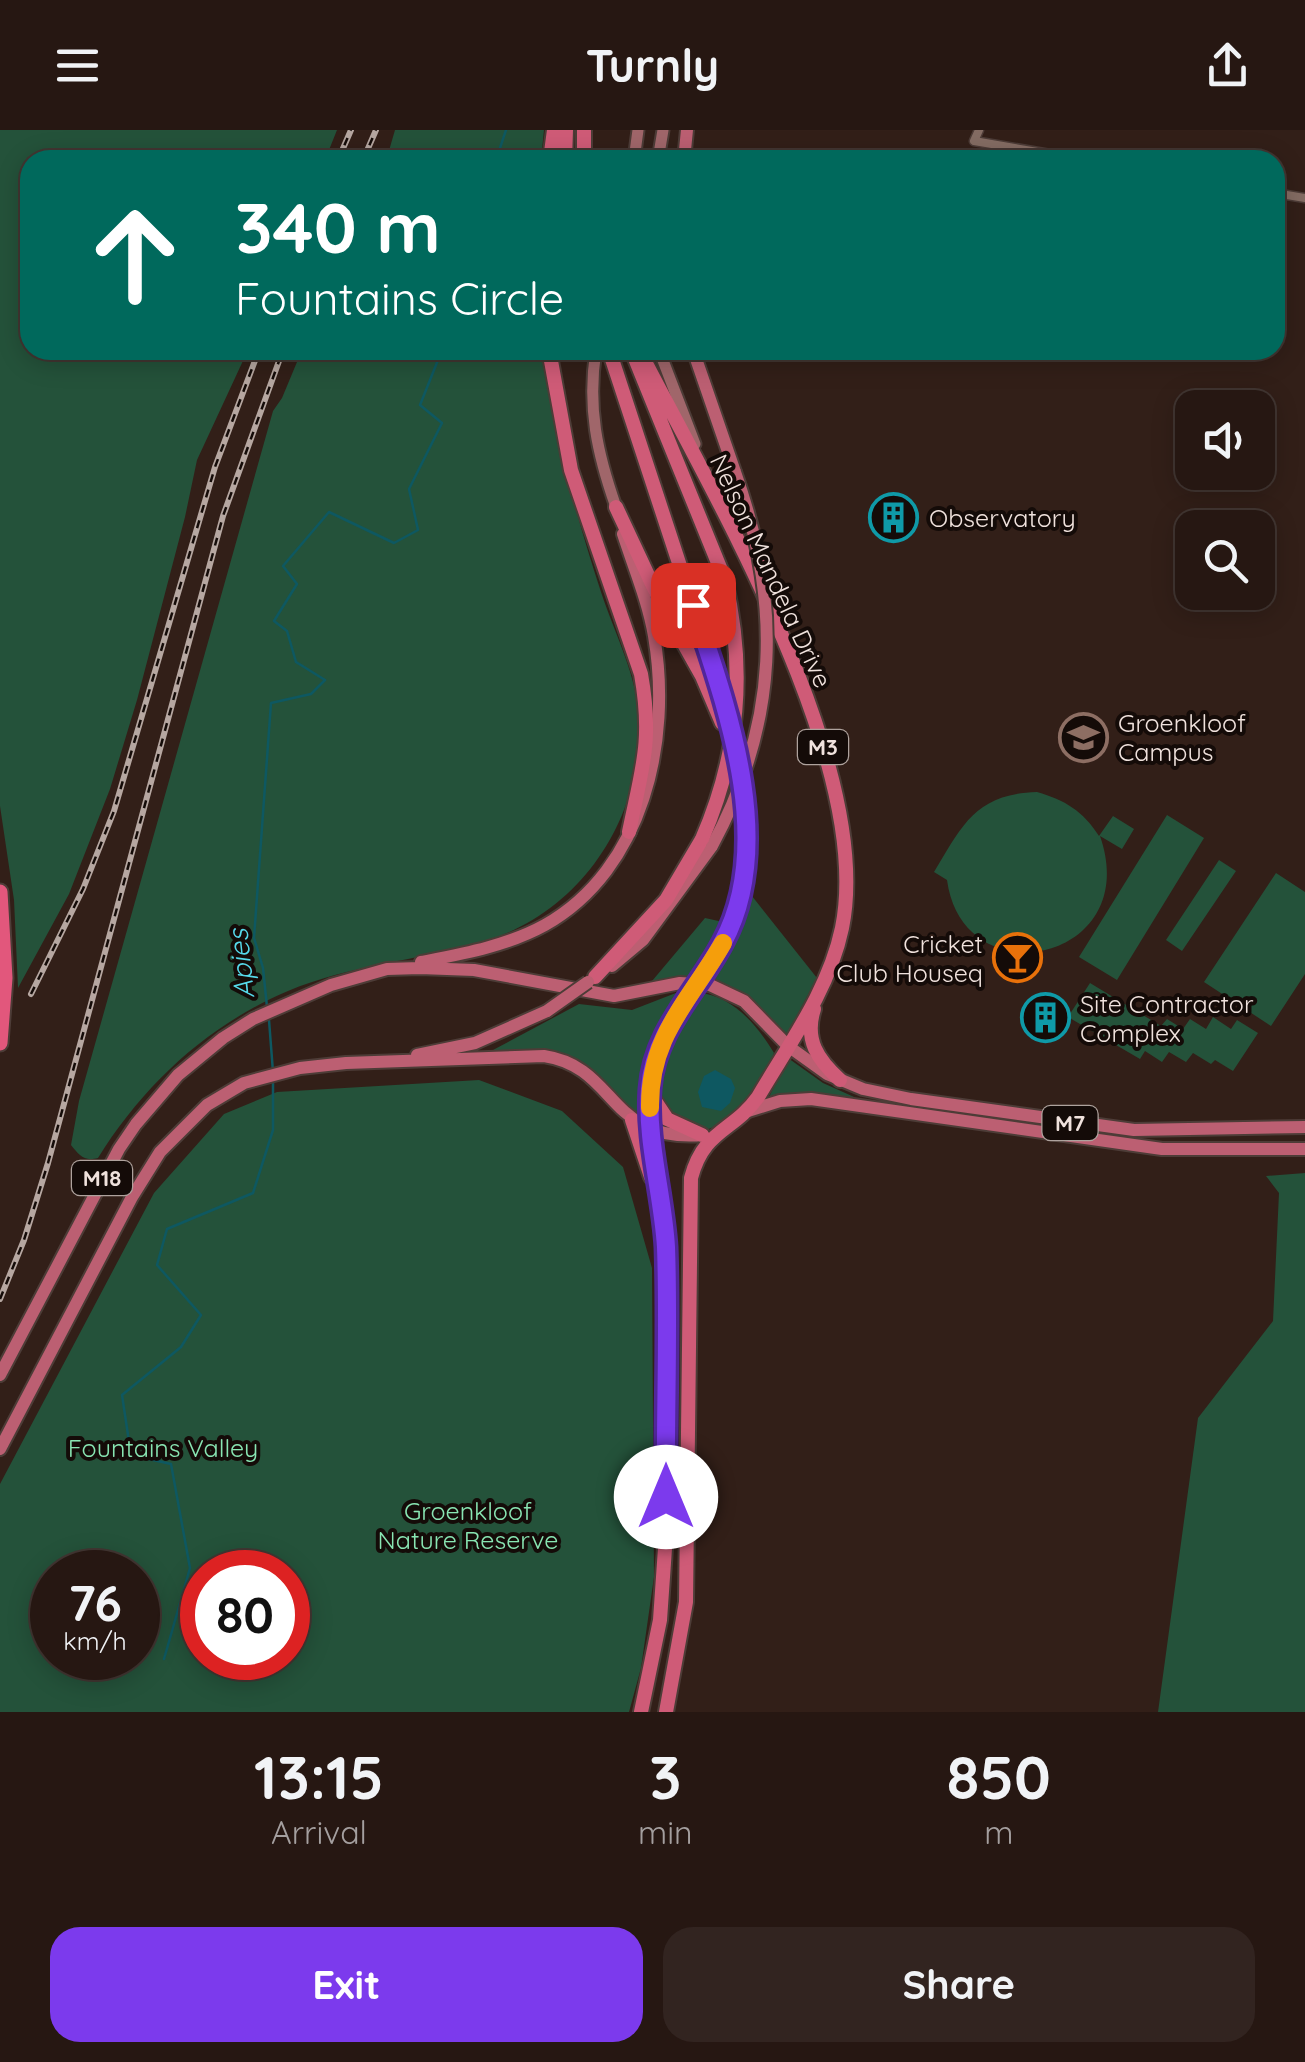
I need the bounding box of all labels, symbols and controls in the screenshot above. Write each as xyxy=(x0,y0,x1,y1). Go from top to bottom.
text: Turnly xyxy=(586,37,719,93)
icon: menu xyxy=(50,38,105,93)
icon: share xyxy=(1200,38,1255,93)
text: 340 m xyxy=(235,183,441,271)
icon: ahead xyxy=(70,190,200,320)
text: Fountains Circle xyxy=(235,270,564,326)
map controls xyxy=(1175,390,1275,610)
button: sound xyxy=(1175,390,1275,490)
street label: Nelson Mandela Drive xyxy=(704,449,839,692)
building icon: Observatory xyxy=(868,492,920,544)
place label: Observatory xyxy=(929,502,1076,533)
button: search xyxy=(1175,510,1275,610)
pin xyxy=(651,563,736,648)
icon: arrive xyxy=(666,578,721,633)
place label: Groenkloof Campus xyxy=(1118,707,1246,767)
school or university icon: Groenkloof Campus xyxy=(1057,711,1109,763)
road number: M3 xyxy=(798,730,848,764)
water label: Apies xyxy=(219,926,262,1001)
place label: Cricket Club Houseq xyxy=(837,928,983,988)
bar icon: Cricket Club Houseq xyxy=(992,932,1044,984)
place label: Site Contractor Complex xyxy=(1080,988,1254,1048)
building icon: Site Contractor Complex xyxy=(1019,992,1071,1044)
road number: M7 xyxy=(1042,1106,1098,1140)
road number: M18 xyxy=(72,1161,132,1195)
park label: Fountains Valley xyxy=(68,1432,258,1463)
position arrow xyxy=(614,1445,718,1549)
park label: Groenkloof Nature Reserve xyxy=(378,1495,558,1555)
speed limit sign: 80 xyxy=(180,1550,310,1680)
text: 76 xyxy=(68,1571,122,1634)
text: km/h xyxy=(63,1625,127,1656)
text: 13:15 xyxy=(254,1739,384,1814)
text: 3 xyxy=(649,1739,681,1814)
text: 850 xyxy=(947,1739,1051,1814)
text: Arrival xyxy=(271,1812,367,1852)
text: min xyxy=(638,1812,693,1852)
text: m xyxy=(984,1812,1013,1852)
button: Exit xyxy=(50,1927,643,2042)
button: Share xyxy=(663,1927,1255,2042)

